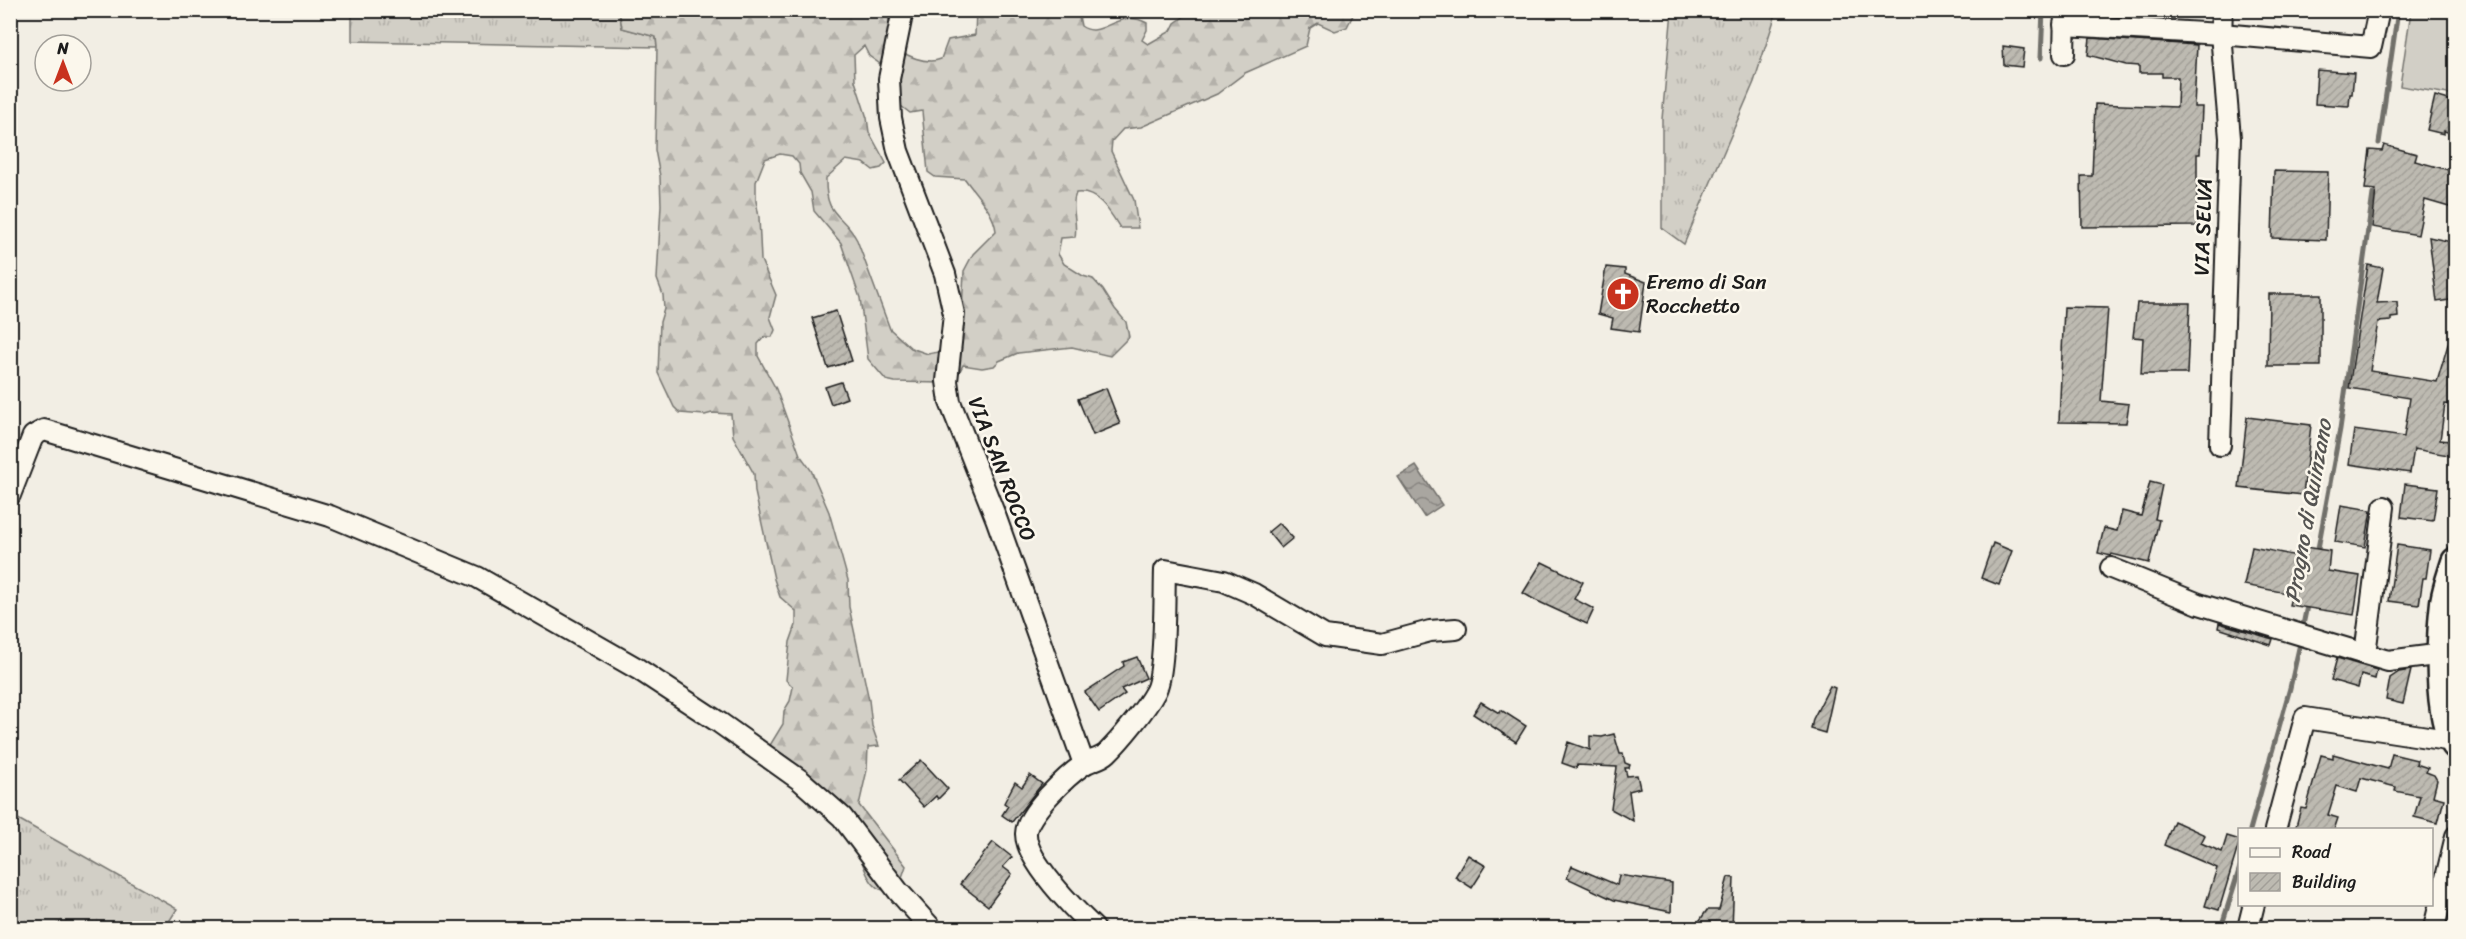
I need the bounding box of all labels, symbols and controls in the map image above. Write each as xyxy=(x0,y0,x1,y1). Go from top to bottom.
north arrow xyxy=(33,33,93,93)
text: N xyxy=(56,34,69,63)
street label: VIA SELVA xyxy=(2182,178,2224,276)
place label: Eremo di San Rocchetto xyxy=(1646,263,1767,325)
church icon: Eremo di San Rocchetto xyxy=(1605,276,1641,312)
street label: VIA SAN ROCCO xyxy=(957,391,1047,547)
water label: Progno di Quinzano xyxy=(2273,415,2344,606)
legend xyxy=(2238,828,2433,906)
text: Road xyxy=(2292,836,2332,868)
text: Building xyxy=(2292,866,2356,898)

